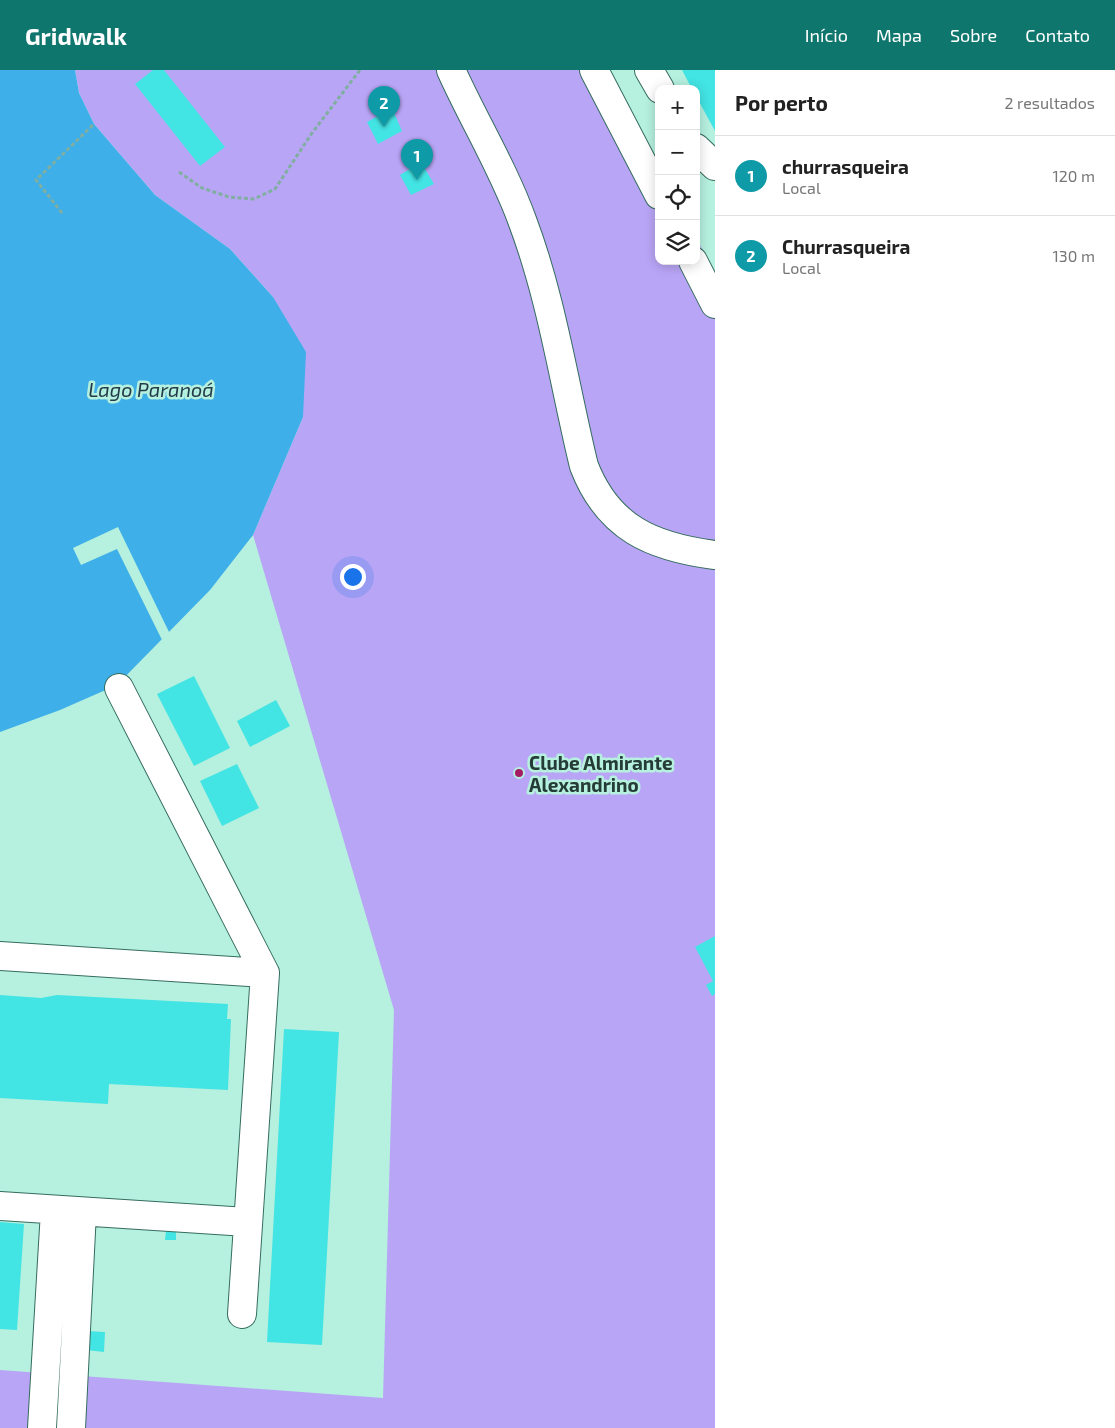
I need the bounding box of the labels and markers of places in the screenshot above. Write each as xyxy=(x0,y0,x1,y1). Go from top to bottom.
pin: 2 xyxy=(368,86,400,127)
pin: 1 xyxy=(401,139,433,180)
place label: Clube Almirante Alexandrino xyxy=(529,751,673,796)
marker: Clube Almirante Alexandrino xyxy=(513,767,525,779)

